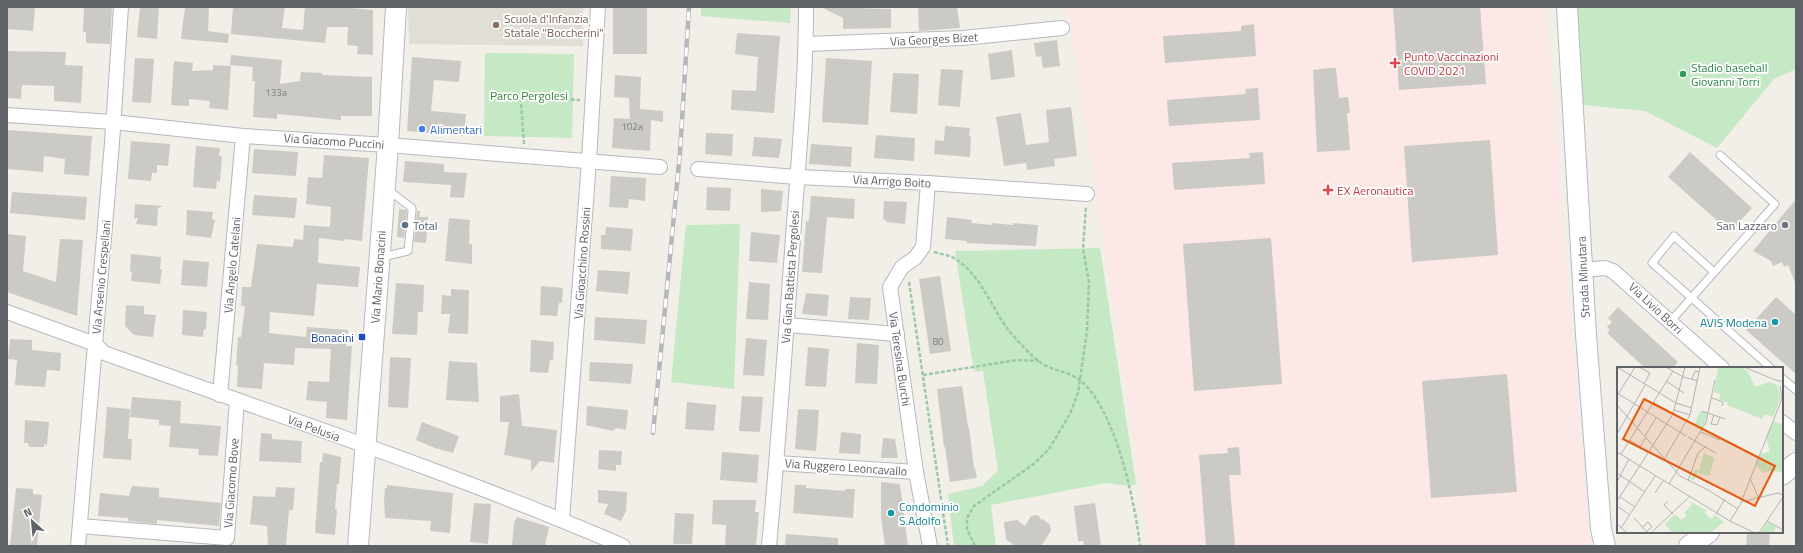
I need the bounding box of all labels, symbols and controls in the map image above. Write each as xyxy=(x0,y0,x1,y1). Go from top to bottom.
place label: Scuola d'Infanzia Statale "Boccherini" xyxy=(504,9,604,42)
marker: Scuola d'Infanzia Statale "Boccherini" xyxy=(491,20,501,30)
street label: Via Georges Bizet xyxy=(889,27,979,51)
place label: Punto Vaccinazioni COVID 2021 xyxy=(1404,47,1499,80)
marker: Punto Vaccinazioni COVID 2021 xyxy=(1389,57,1401,69)
place label: Stadio baseball Giovanni Torri xyxy=(1691,58,1767,91)
marker: Stadio baseball Giovanni Torri xyxy=(1678,69,1688,79)
house number: 133a xyxy=(265,85,287,100)
park label: Parco Pergolesi xyxy=(490,86,568,105)
house number: 102a xyxy=(621,119,643,134)
place label: Alimentari xyxy=(430,120,482,139)
marker: Alimentari xyxy=(417,124,427,134)
street label: Via Giacomo Puccini xyxy=(283,128,385,154)
street label: Via Arrigo Boito xyxy=(852,169,932,193)
place label: EX Aeronautica xyxy=(1337,181,1413,200)
marker: EX Aeronautica xyxy=(1322,184,1334,196)
street label: Via Gioacchino Rossini xyxy=(569,206,595,320)
street label: Via Gian Battista Pergolesi xyxy=(776,210,804,344)
street label: Via Angelo Catelani xyxy=(218,216,246,314)
place label: Total xyxy=(413,216,438,235)
place label: San Lazzaro xyxy=(1716,216,1777,235)
street label: Via Arsenio Crespellani xyxy=(87,219,115,335)
marker: Total xyxy=(400,220,410,230)
marker: San Lazzaro xyxy=(1780,220,1790,230)
street label: Via Mario Bonacini xyxy=(365,230,391,324)
street label: Strada Minutara xyxy=(1571,236,1595,318)
street label: Via Livio Borri xyxy=(1624,278,1688,338)
street label: Via Teresina Burchi xyxy=(884,311,916,407)
place label: AVIS Modena xyxy=(1700,313,1767,332)
marker: AVIS Modena xyxy=(1770,317,1780,327)
place label: Bonacini xyxy=(311,328,354,347)
marker: Bonacini xyxy=(357,332,367,342)
house number: 80 xyxy=(932,334,944,349)
inset map xyxy=(1617,367,1783,533)
street label: Via Pelusia xyxy=(285,410,343,446)
street label: Via Giacomo Bove xyxy=(218,437,244,529)
street label: Via Ruggero Leoncavallo xyxy=(784,453,908,481)
place label: Condominio S.Adolfo xyxy=(899,497,959,530)
north arrow xyxy=(12,501,52,541)
text: N xyxy=(20,503,34,521)
marker: Condominio S.Adolfo xyxy=(886,508,896,518)

